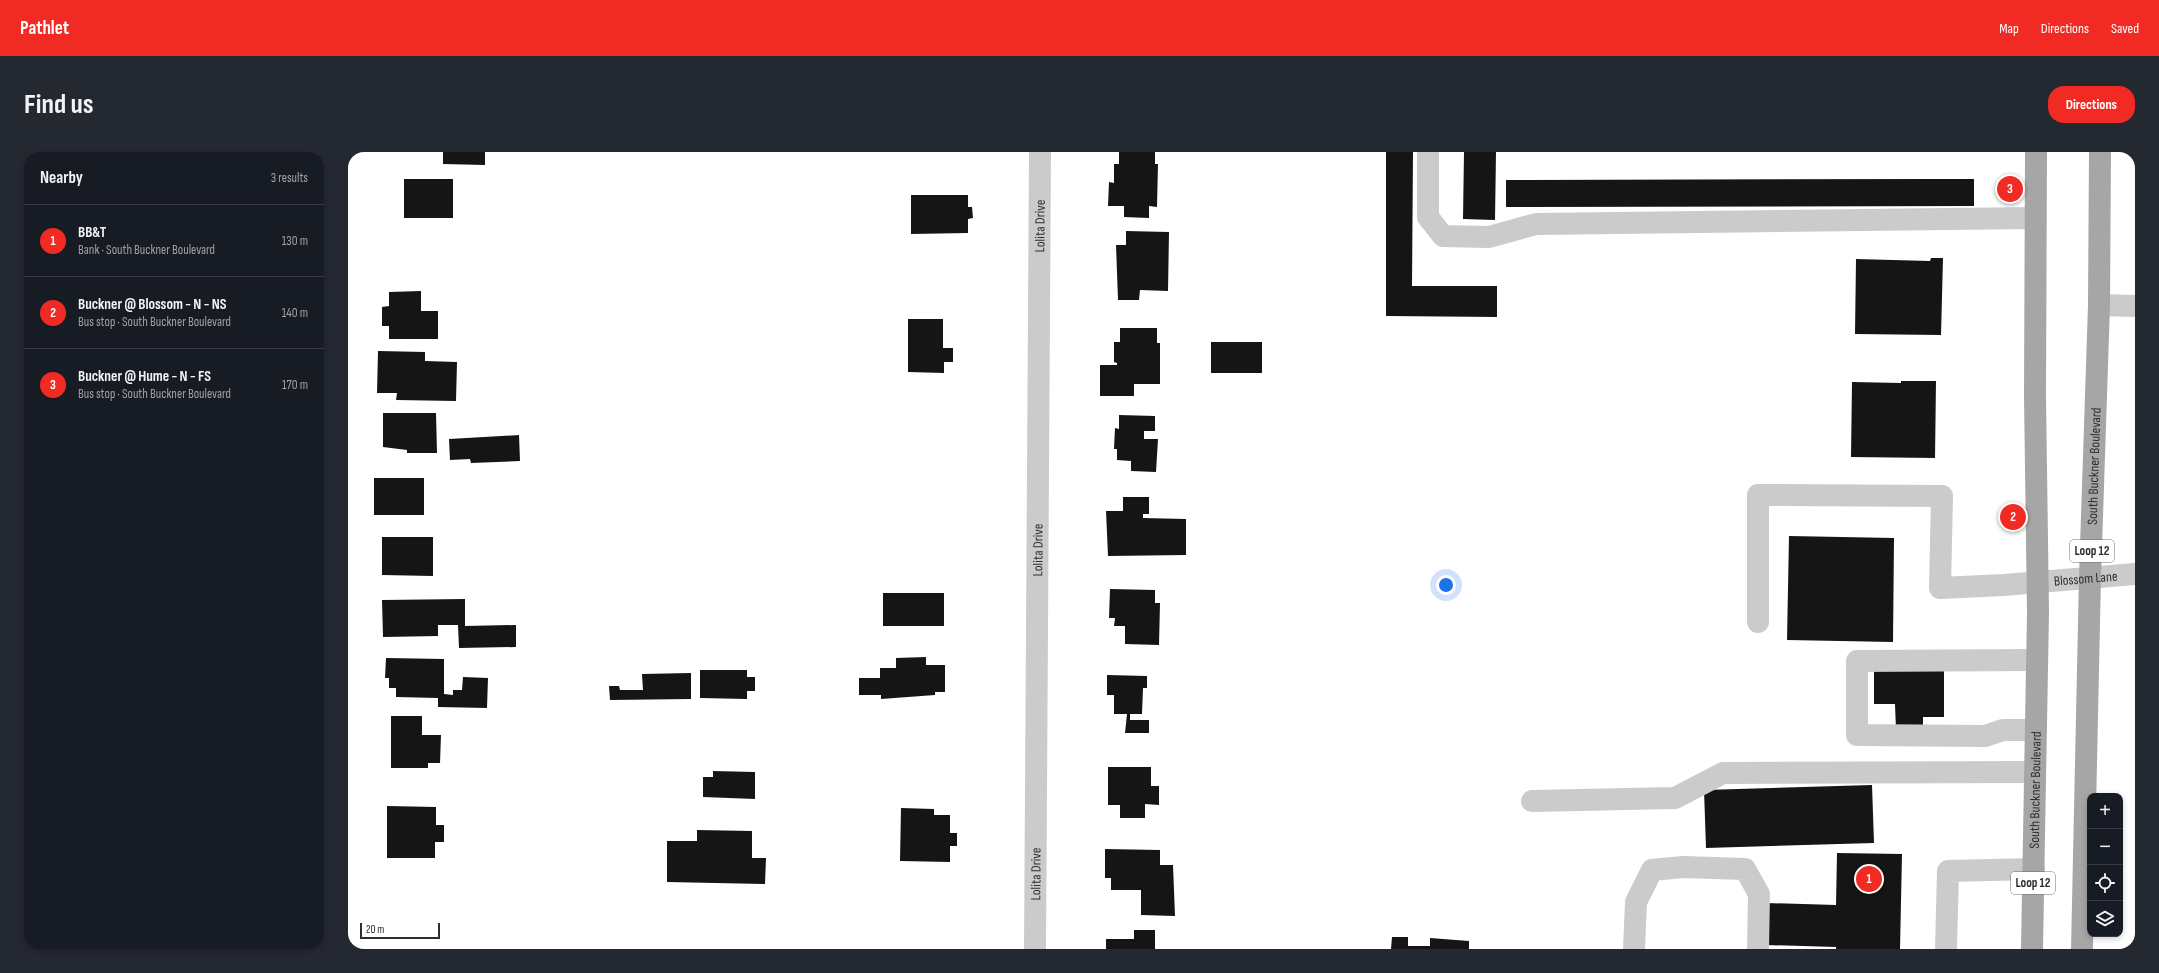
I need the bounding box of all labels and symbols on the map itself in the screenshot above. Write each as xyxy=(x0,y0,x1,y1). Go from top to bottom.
pin: 3 xyxy=(1997,174,2023,204)
street label: Lolita Drive xyxy=(1031,200,1048,252)
street label: South Buckner Boulevard xyxy=(2083,407,2104,525)
pin: 2 xyxy=(2000,502,2026,532)
street label: Lolita Drive xyxy=(1029,524,1046,576)
road number: Loop 12 xyxy=(2070,540,2114,562)
street label: Blossom Lane xyxy=(2053,567,2118,589)
your location xyxy=(1436,575,1456,595)
street label: South Buckner Boulevard xyxy=(2025,731,2044,849)
street label: Lolita Drive xyxy=(1027,848,1044,900)
pin: 1 xyxy=(1856,864,1882,894)
road number: Loop 12 xyxy=(2011,872,2055,894)
scale bar xyxy=(360,921,440,940)

